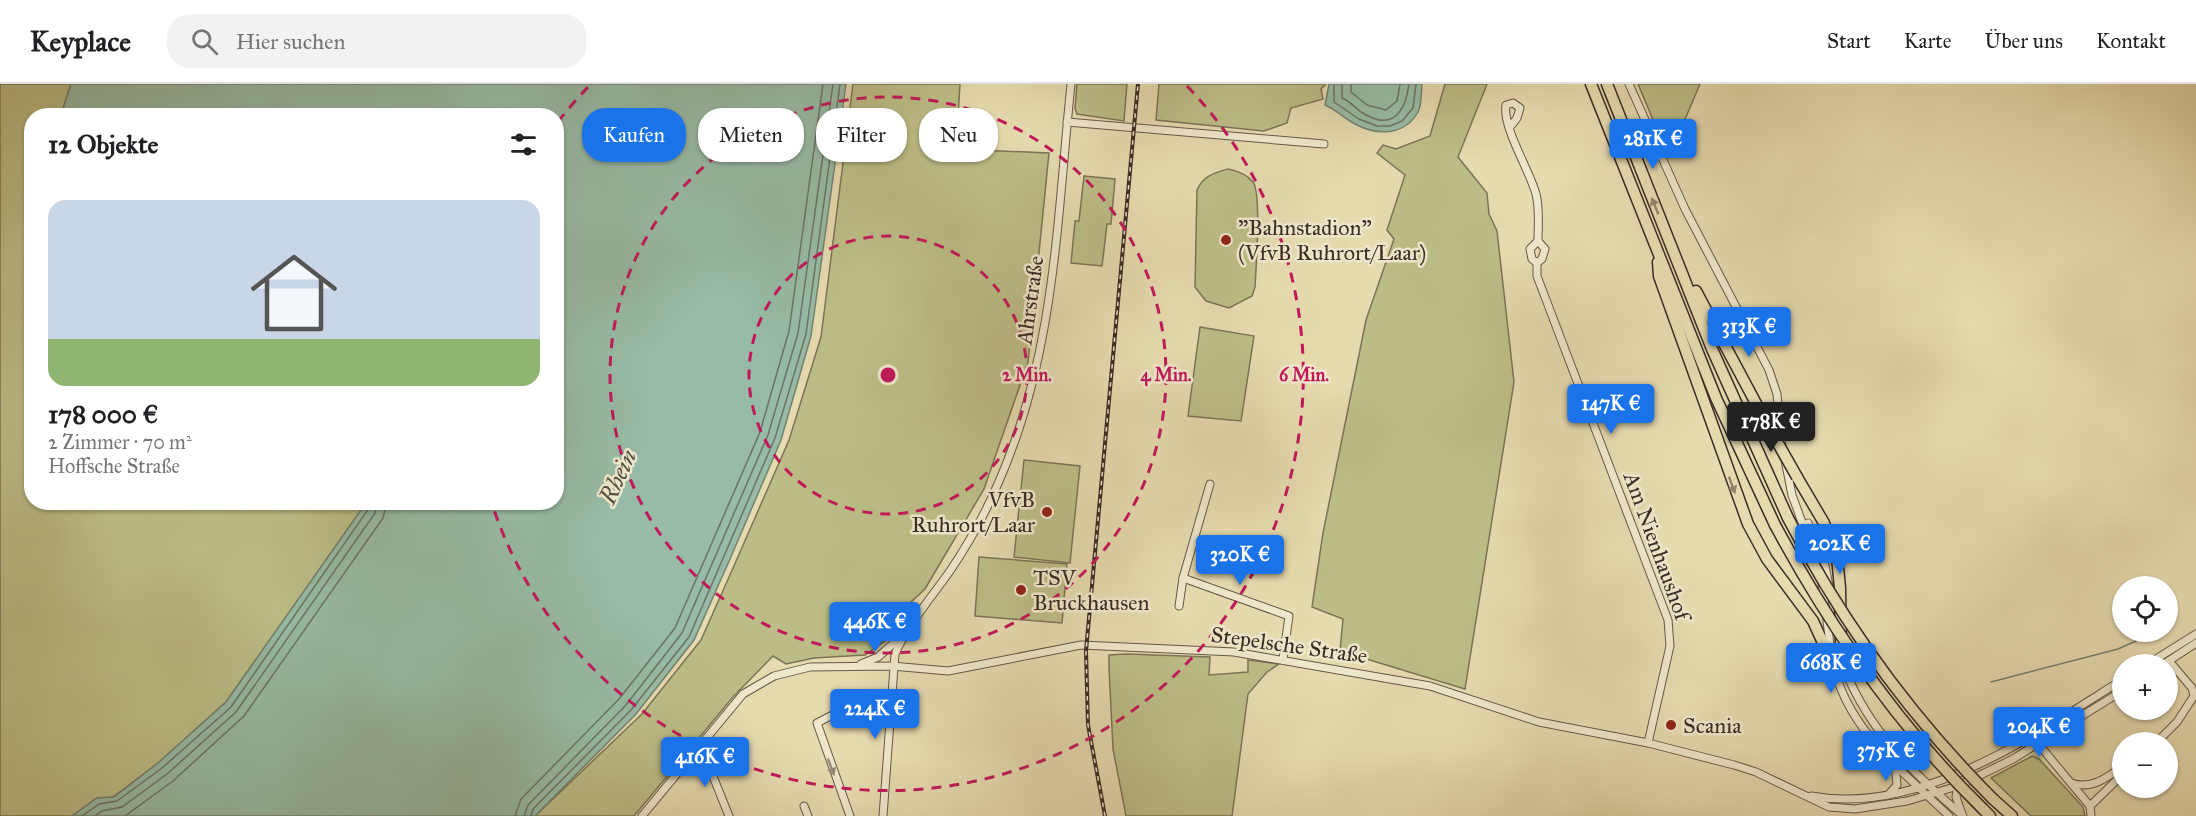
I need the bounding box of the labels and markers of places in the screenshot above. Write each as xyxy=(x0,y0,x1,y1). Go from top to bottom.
pin: 281K € xyxy=(1604,119,1702,170)
place label: "Bahnstadion" (VfvB Ruhrort/Laar) xyxy=(1238,214,1426,266)
marker: "Bahnstadion" (VfvB Ruhrort/Laar) xyxy=(1219,233,1233,247)
pin: 313K € xyxy=(1700,307,1798,358)
centre of rings xyxy=(878,365,898,385)
pin: 147K € xyxy=(1562,384,1660,435)
pin: 178K € xyxy=(1722,402,1820,453)
place label: VfvB Ruhrort/Laar xyxy=(911,486,1036,538)
marker: VfvB Ruhrort/Laar xyxy=(1040,505,1054,519)
pin: 202K € xyxy=(1791,524,1889,575)
pin: 320K € xyxy=(1191,535,1289,586)
place label: TSV Bruckhausen xyxy=(1033,564,1149,616)
marker: TSV Bruckhausen xyxy=(1014,583,1028,597)
pin: 446K € xyxy=(826,602,924,653)
pin: 668K € xyxy=(1782,643,1880,694)
pin: 224K € xyxy=(826,689,924,740)
pin: 204K € xyxy=(1990,707,2088,758)
place label: Scania xyxy=(1683,712,1742,739)
marker: Scania xyxy=(1664,718,1678,732)
pin: 375K € xyxy=(1837,731,1935,782)
pin: 416K € xyxy=(656,737,754,788)

